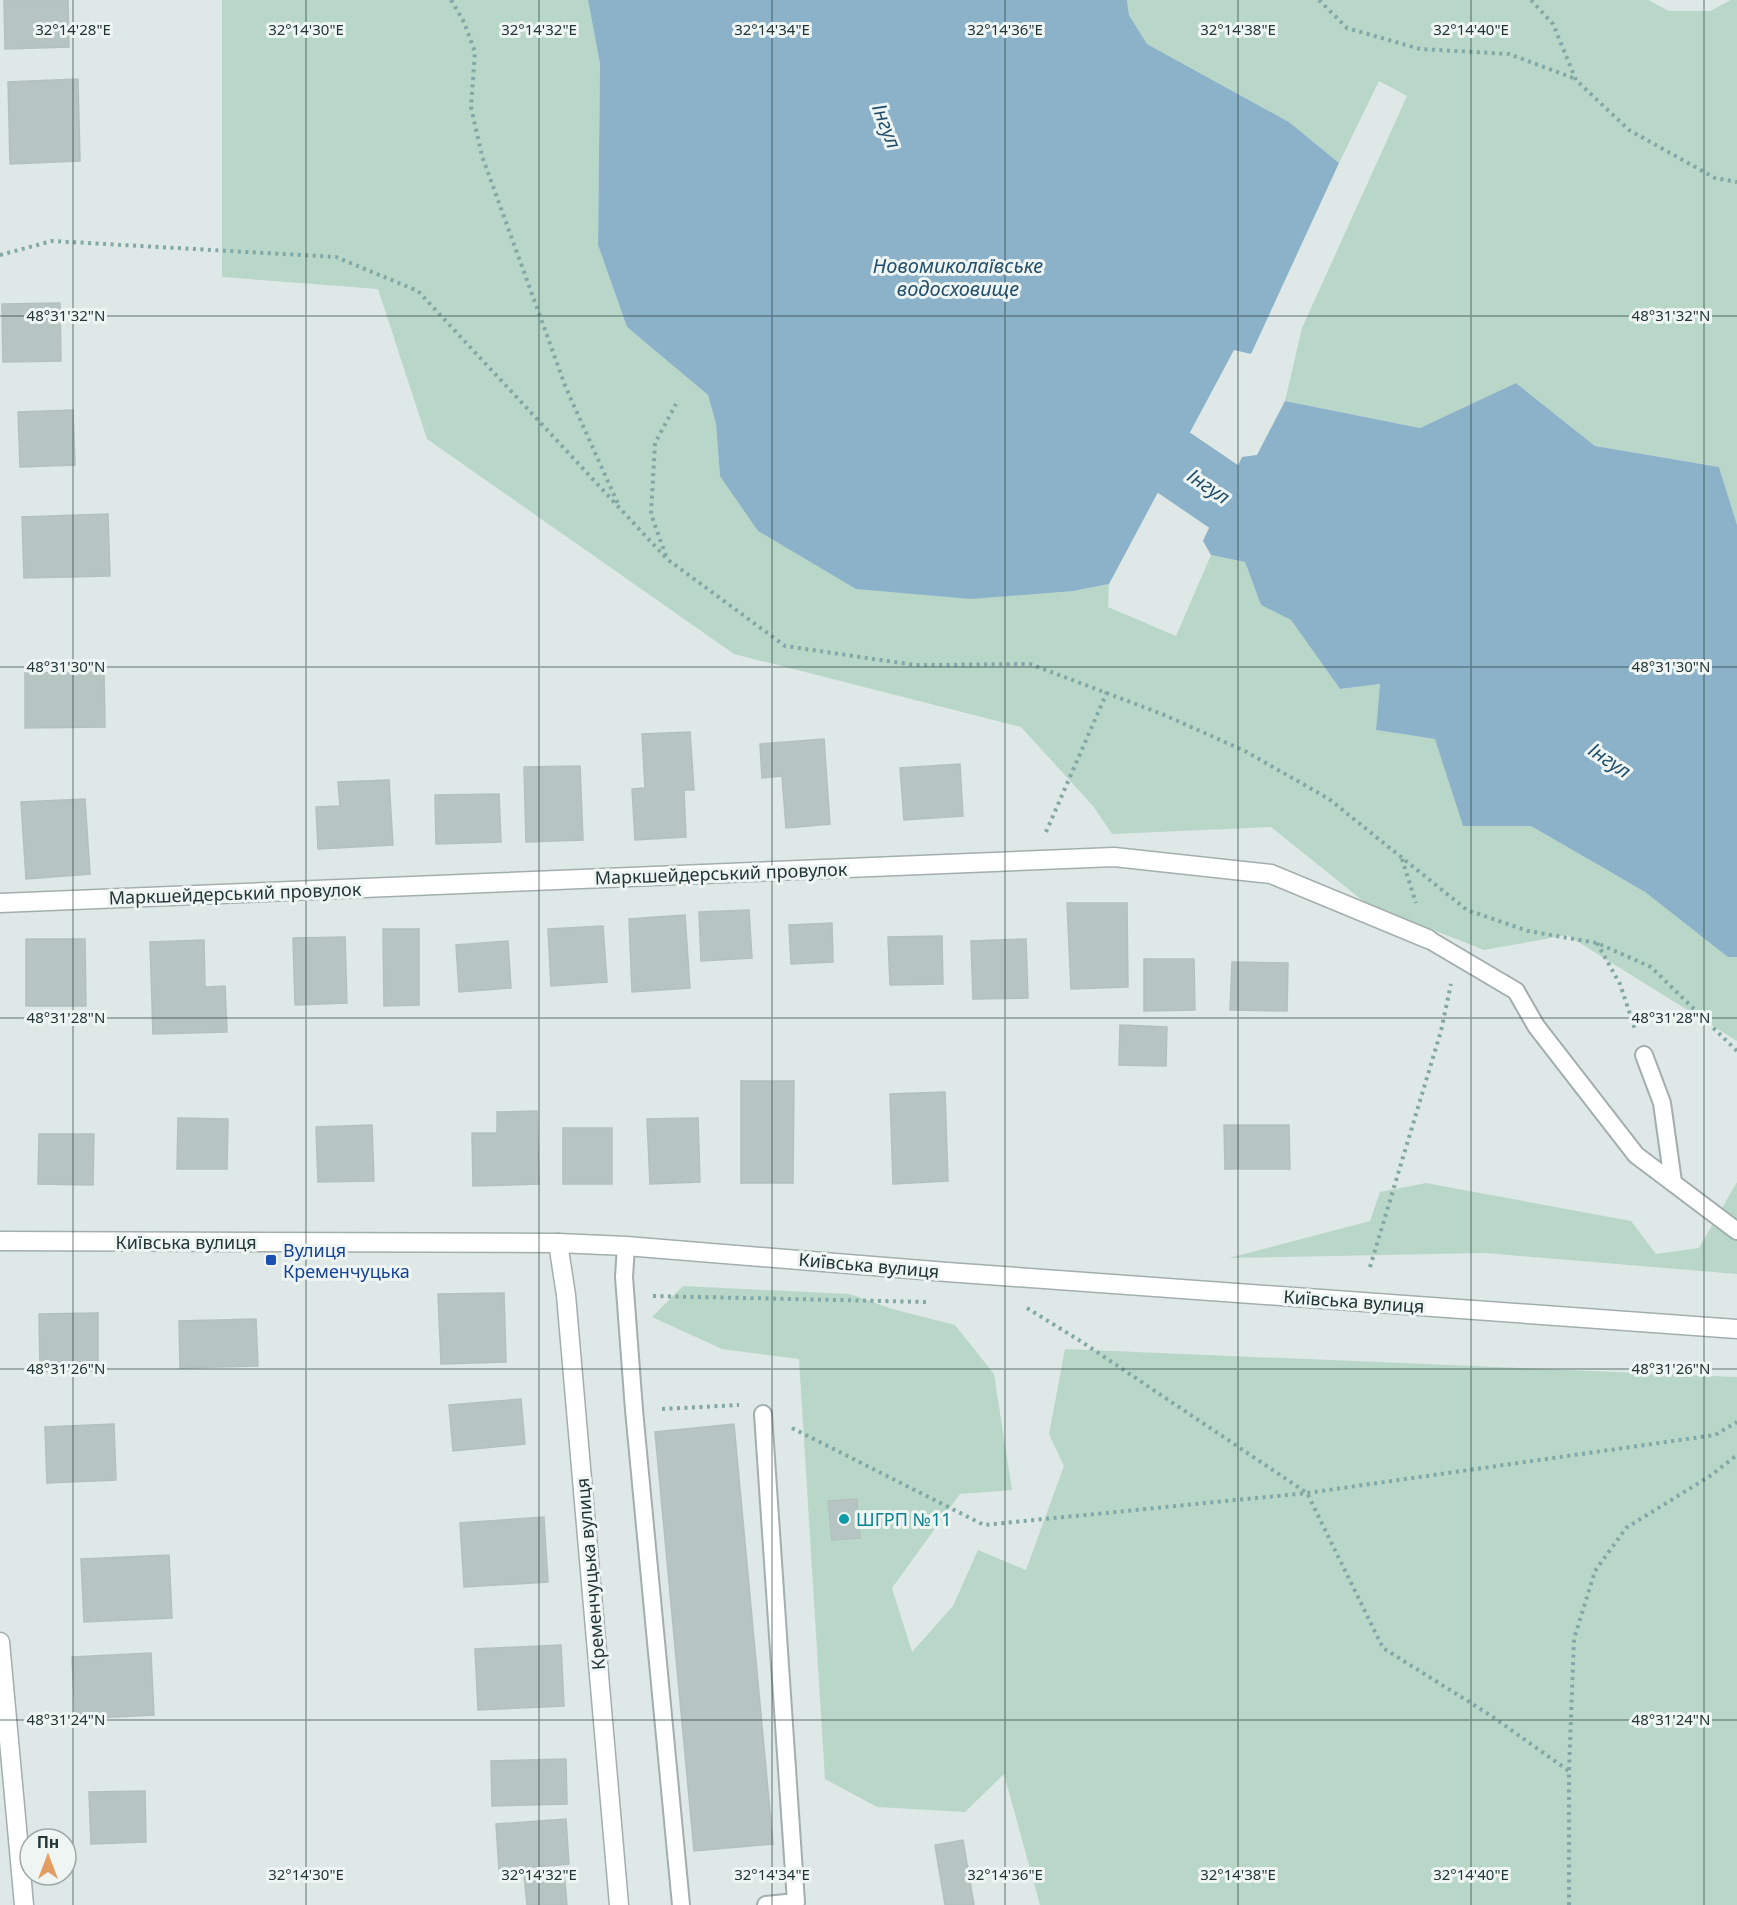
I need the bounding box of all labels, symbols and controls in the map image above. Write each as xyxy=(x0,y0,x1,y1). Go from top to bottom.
text: 32°14'28"E xyxy=(35,19,111,39)
text: 32°14'30"E xyxy=(268,19,344,39)
text: 32°14'32"E xyxy=(501,19,577,39)
text: 32°14'34"E xyxy=(734,19,810,39)
text: 32°14'36"E xyxy=(967,19,1043,39)
text: 32°14'38"E xyxy=(1200,19,1276,39)
text: 32°14'40"E xyxy=(1433,19,1509,39)
water label: Інгул xyxy=(866,100,908,152)
water label: Новомиколаївське водосховище xyxy=(873,252,1043,302)
text: 48°31'32"N xyxy=(27,305,105,325)
text: 48°31'32"N xyxy=(1632,305,1710,325)
water label: Інгул xyxy=(1183,462,1235,510)
text: 48°31'30"N xyxy=(27,656,105,676)
text: 48°31'30"N xyxy=(1632,656,1710,676)
water label: Інгул xyxy=(1584,736,1636,784)
street label: Маркшейдерський провулок xyxy=(594,857,848,889)
street label: Маркшейдерський провулок xyxy=(108,877,362,909)
text: 48°31'28"N xyxy=(27,1007,105,1027)
text: 48°31'28"N xyxy=(1632,1007,1710,1027)
street label: Київська вулиця xyxy=(115,1230,257,1254)
place label: Вулиця Кременчуцька xyxy=(283,1238,410,1283)
street label: Київська вулиця xyxy=(798,1247,940,1283)
marker: Вулиця Кременчуцька xyxy=(264,1253,278,1267)
street label: Київська вулиця xyxy=(1283,1284,1425,1318)
text: 48°31'26"N xyxy=(27,1358,105,1378)
text: 48°31'26"N xyxy=(1632,1358,1710,1378)
street label: Кременчуцька вулиця xyxy=(570,1477,610,1671)
place label: ШГРП №11 xyxy=(856,1507,952,1531)
marker: ШГРП №11 xyxy=(837,1512,851,1526)
text: 48°31'24"N xyxy=(27,1709,105,1729)
text: 48°31'24"N xyxy=(1632,1709,1710,1729)
north arrow xyxy=(18,1827,78,1887)
text: Пн xyxy=(37,1831,59,1853)
text: 32°14'30"E xyxy=(268,1864,344,1884)
text: 32°14'32"E xyxy=(501,1864,577,1884)
text: 32°14'34"E xyxy=(734,1864,810,1884)
text: 32°14'36"E xyxy=(967,1864,1043,1884)
text: 32°14'38"E xyxy=(1200,1864,1276,1884)
text: 32°14'40"E xyxy=(1433,1864,1509,1884)

